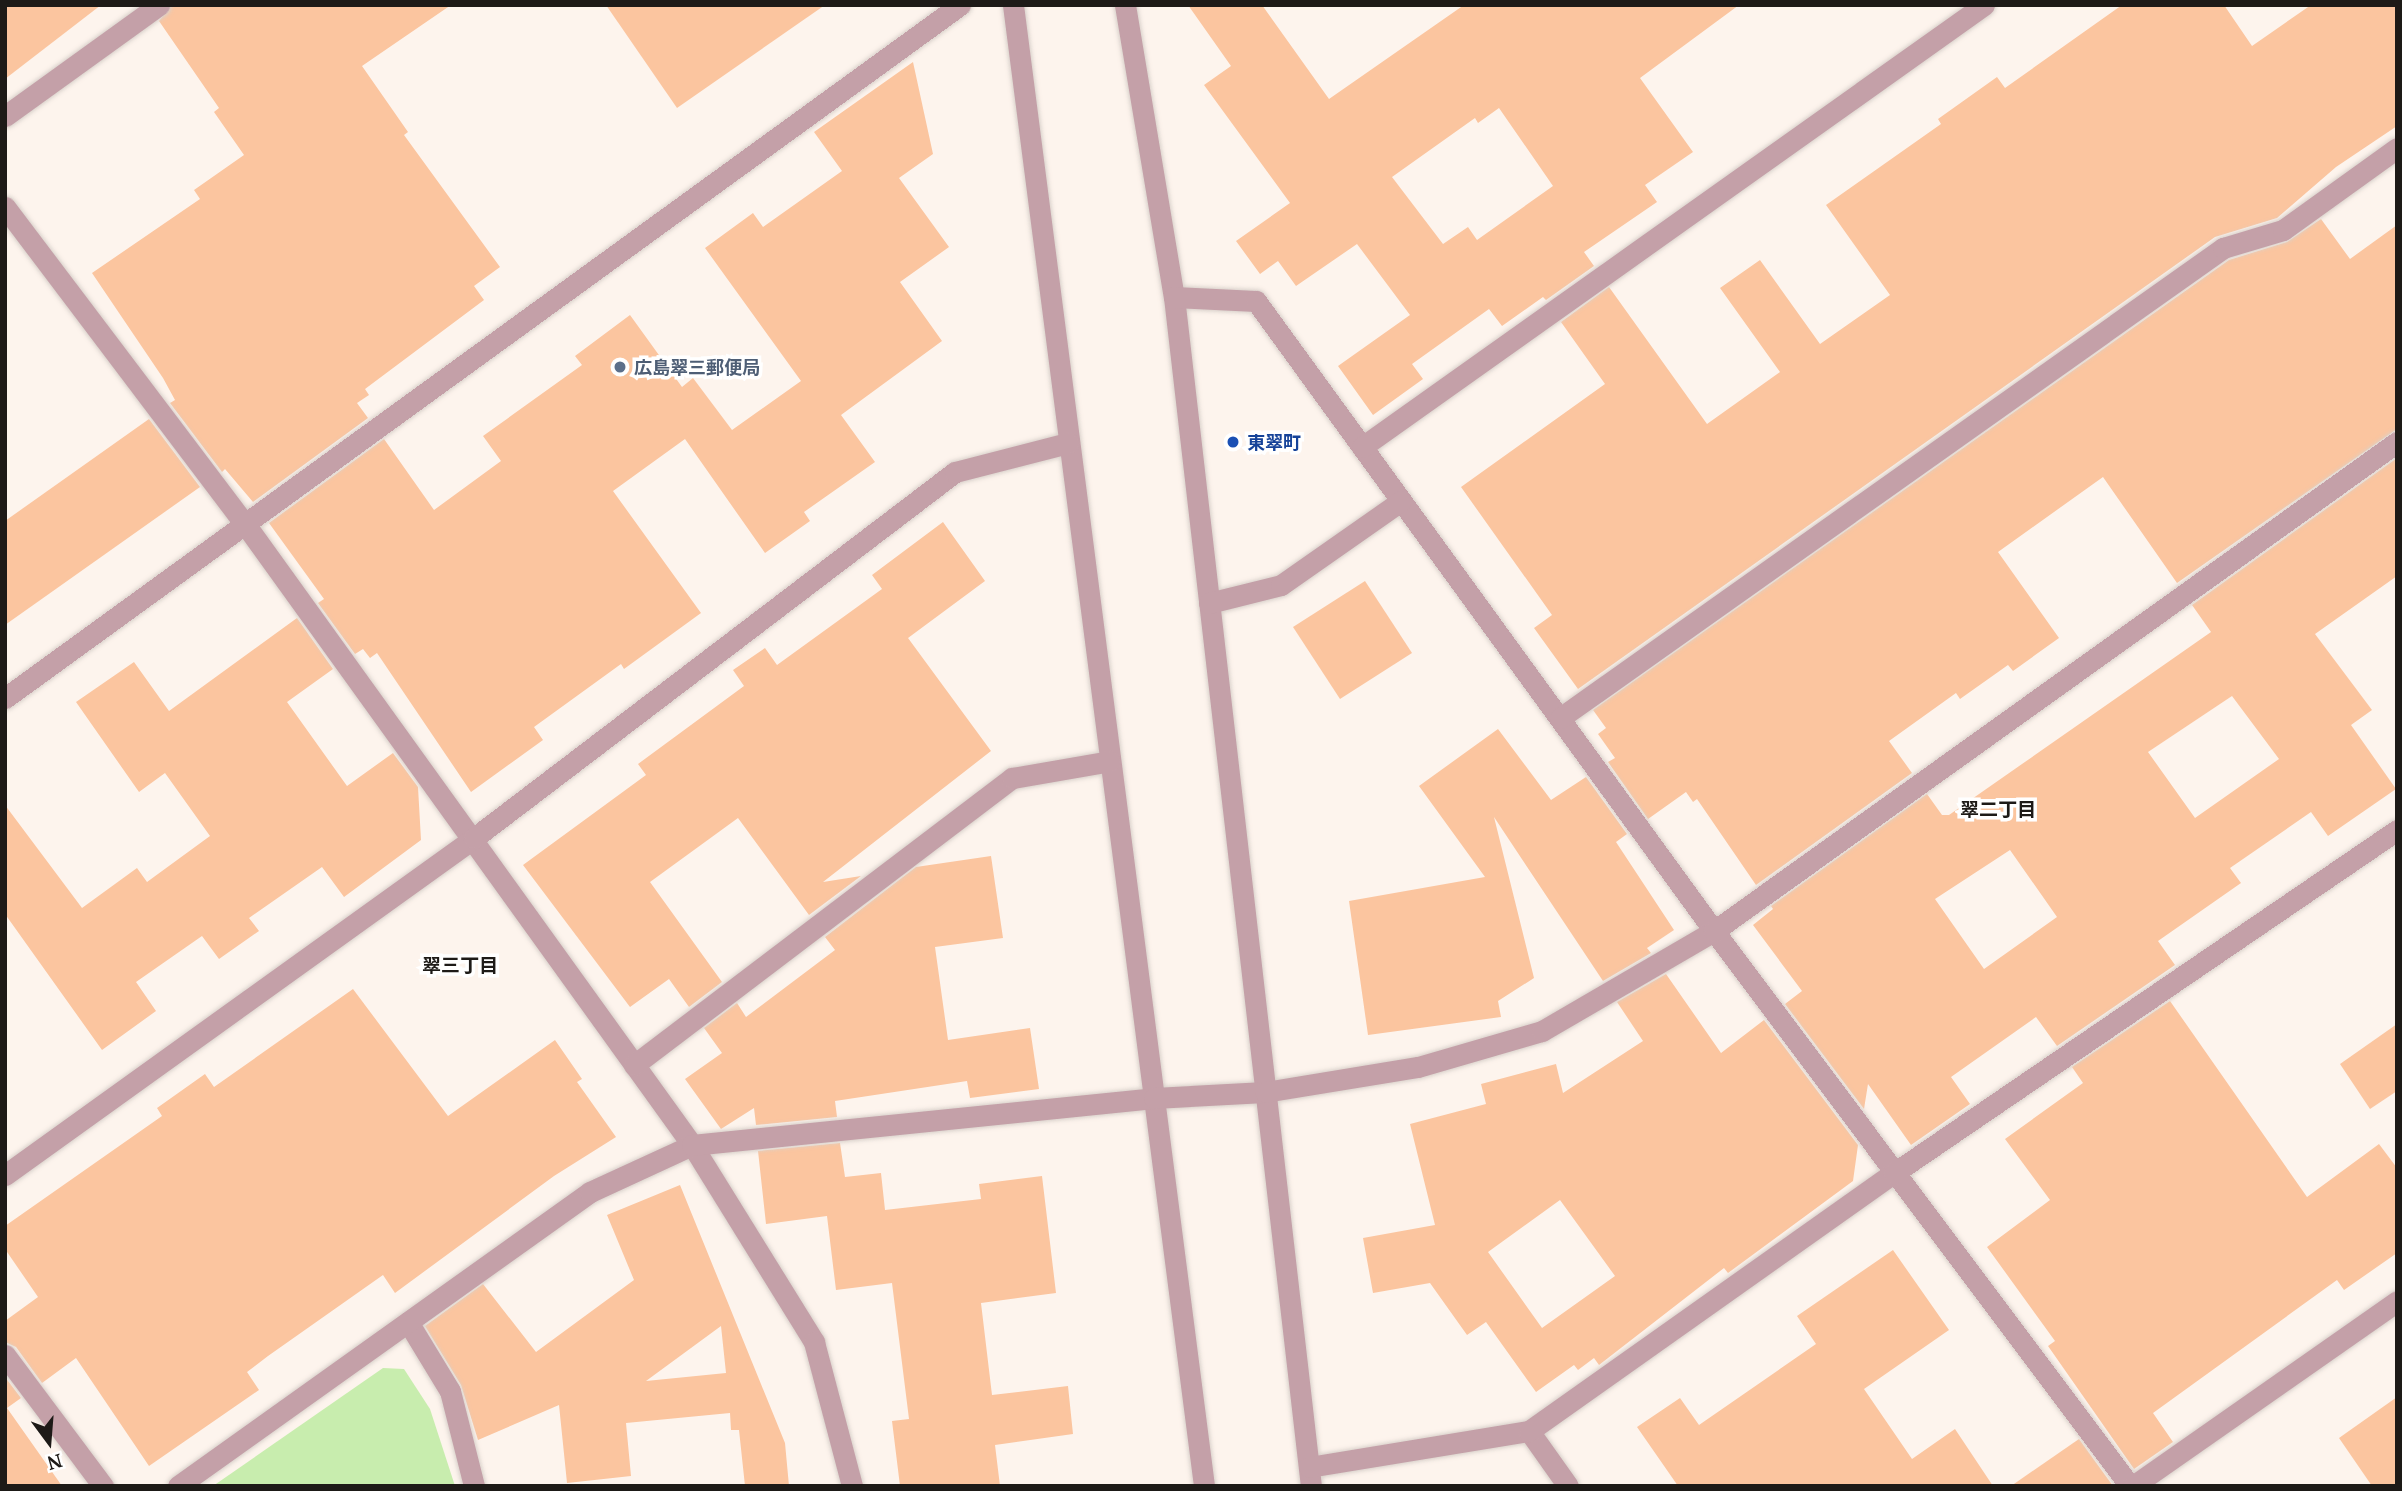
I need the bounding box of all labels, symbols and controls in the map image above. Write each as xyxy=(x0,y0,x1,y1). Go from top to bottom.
place label: 広島翠三郵便局 xyxy=(634,356,760,378)
marker: 広島翠三郵便局 xyxy=(612,359,628,375)
place label: 東翠町 xyxy=(1247,431,1301,453)
marker: 東翠町 xyxy=(1225,434,1241,450)
district label: 翠二丁目 xyxy=(1960,798,2036,820)
district label: 翠三丁目 xyxy=(422,954,498,976)
north arrow xyxy=(14,1407,84,1477)
text: N xyxy=(45,1449,65,1477)

